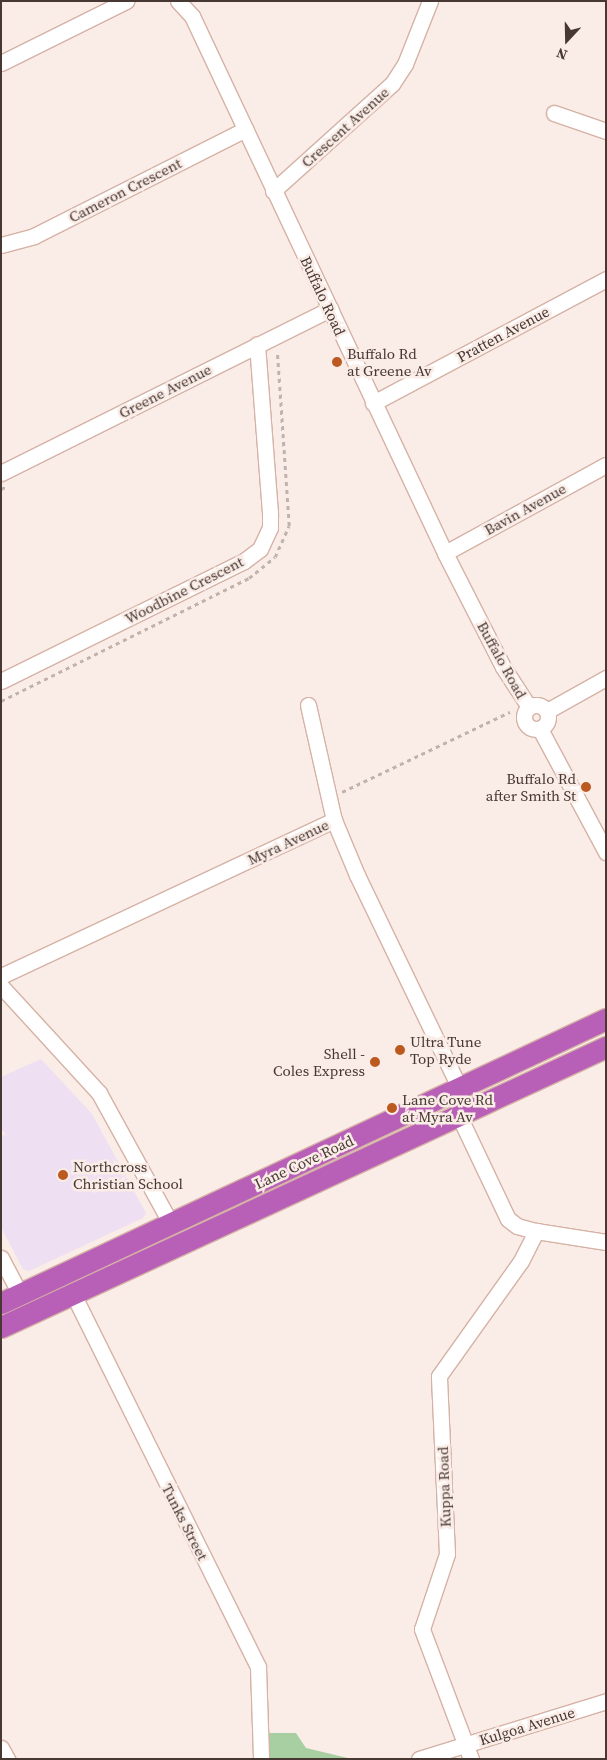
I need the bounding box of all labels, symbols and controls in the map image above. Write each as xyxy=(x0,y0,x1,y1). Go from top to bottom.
north arrow xyxy=(542,15,592,65)
text: N xyxy=(553,43,570,65)
street label: Crescent Avenue xyxy=(298,83,392,171)
street label: Cameron Crescent xyxy=(66,154,184,226)
street label: Buffalo Road xyxy=(297,253,349,339)
street label: Pratten Avenue xyxy=(454,302,552,366)
place label: Buffalo Rd at Greene Av xyxy=(347,344,432,379)
marker: Buffalo Rd at Greene Av xyxy=(331,356,343,368)
street label: Greene Avenue xyxy=(116,360,214,422)
street label: Bavin Avenue xyxy=(481,479,569,539)
street label: Woodbine Crescent xyxy=(122,552,246,628)
street label: Buffalo Road xyxy=(473,618,531,702)
place label: Buffalo Rd after Smith St xyxy=(486,769,576,804)
marker: Buffalo Rd after Smith St xyxy=(580,781,592,793)
street label: Myra Avenue xyxy=(245,815,331,869)
place label: Ultra Tune Top Ryde xyxy=(410,1032,482,1067)
place label: Shell - Coles Express xyxy=(273,1044,365,1079)
marker: Ultra Tune Top Ryde xyxy=(394,1044,406,1056)
marker: Shell - Coles Express xyxy=(369,1056,381,1068)
place label: Lane Cove Rd at Myra Av xyxy=(402,1090,493,1125)
marker: Lane Cove Rd at Myra Av xyxy=(386,1102,398,1114)
street label: Lane Cove Road xyxy=(252,1131,356,1193)
place label: Northcross Christian School xyxy=(73,1157,183,1192)
marker: Northcross Christian School xyxy=(57,1169,69,1181)
street label: Kuppa Road xyxy=(434,1446,454,1528)
street label: Tunks Street xyxy=(158,1481,212,1563)
street label: Kulgoa Avenue xyxy=(477,1703,577,1749)

